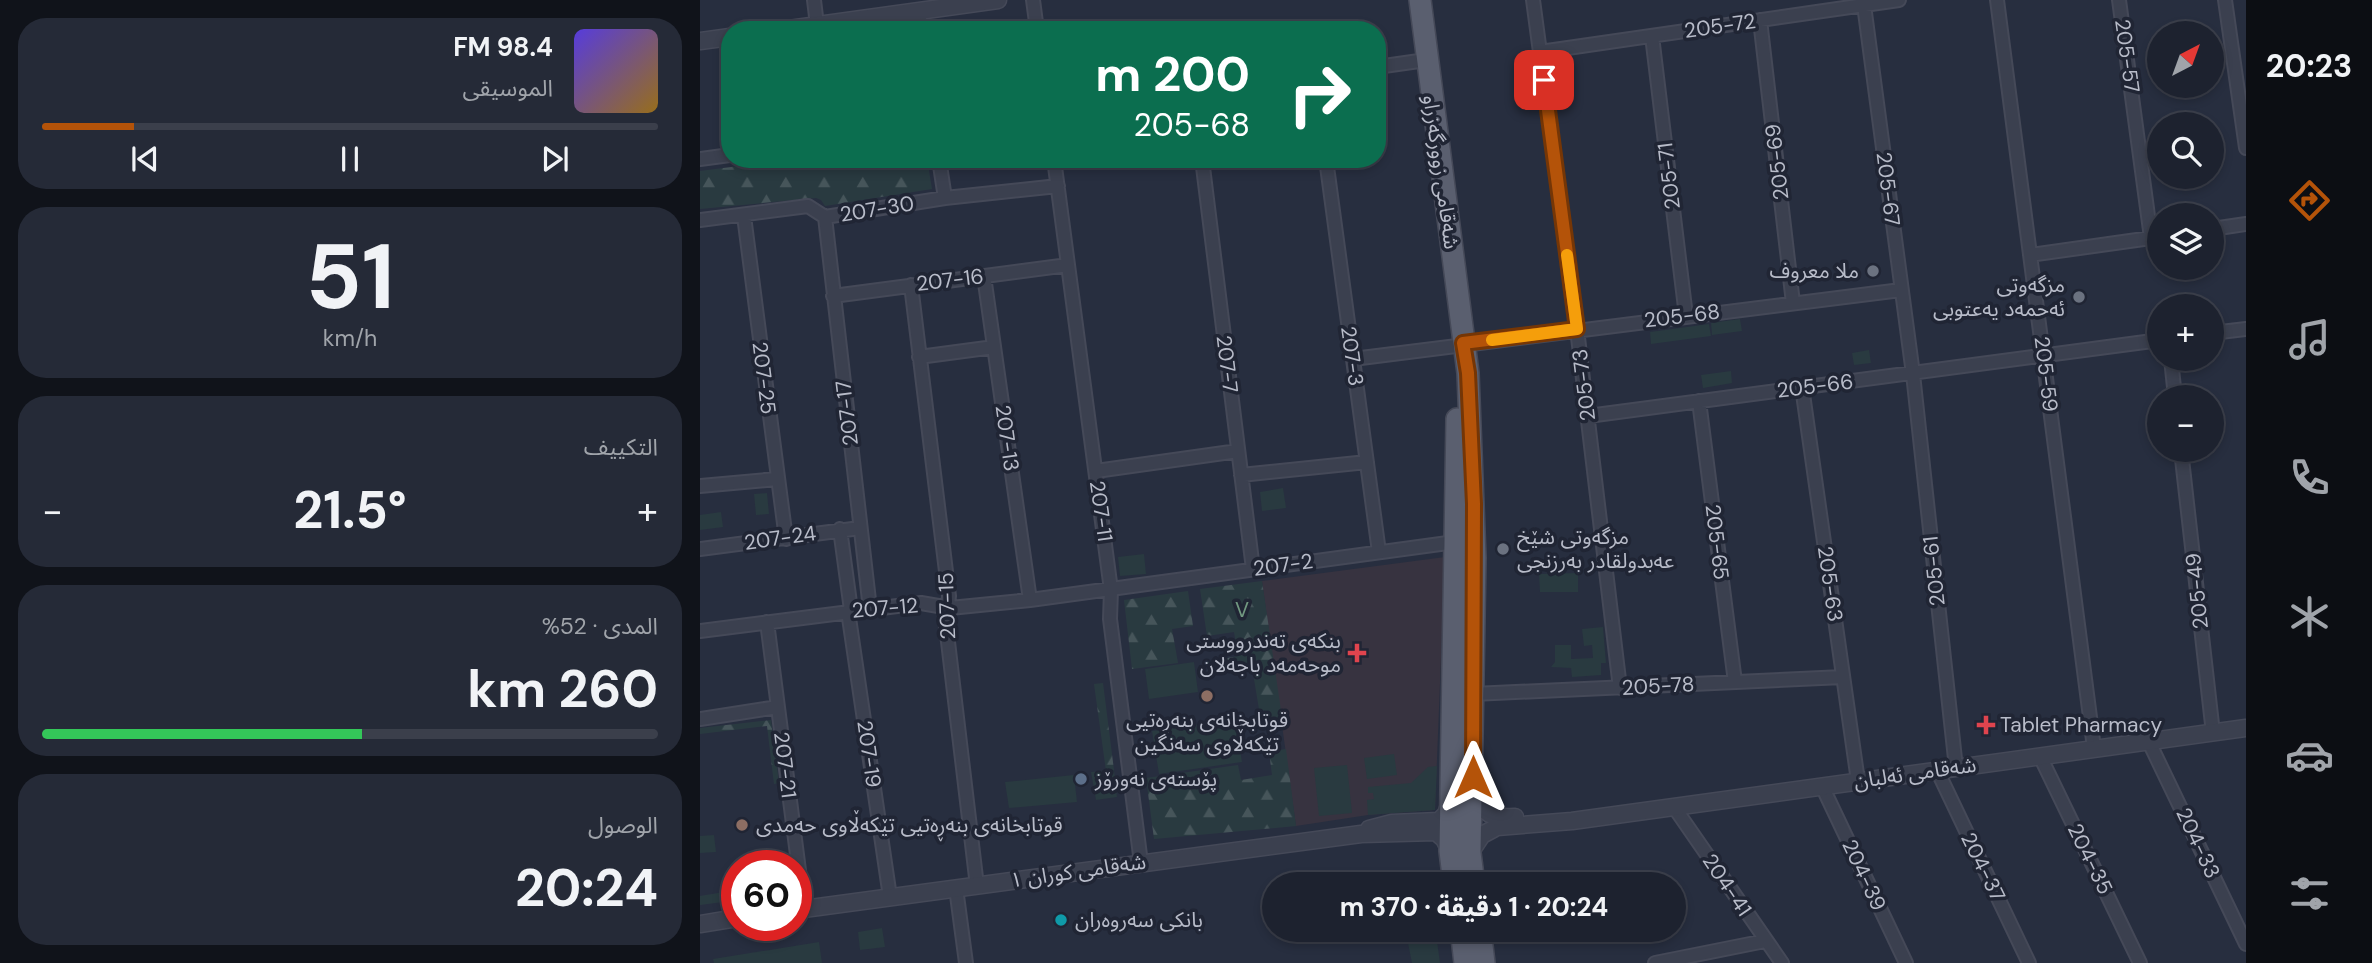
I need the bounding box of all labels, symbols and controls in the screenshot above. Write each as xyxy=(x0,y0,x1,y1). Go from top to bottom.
street label: 205-72 xyxy=(1682,7,1758,45)
street label: 205-57 xyxy=(2108,17,2146,95)
north arrow xyxy=(2147,21,2224,98)
map controls xyxy=(2147,21,2224,462)
text: 98.4 FM xyxy=(453,30,553,64)
text: 200 m xyxy=(1095,42,1250,106)
text: 20:23 xyxy=(2266,45,2352,87)
icon: right xyxy=(1274,49,1365,140)
pin xyxy=(1514,50,1574,110)
icon: arrive xyxy=(1525,61,1563,99)
text: الموسيقى xyxy=(462,73,553,103)
street label: شەقامی زوورگەزراو xyxy=(1416,93,1466,251)
text: 205-68 xyxy=(1134,104,1250,146)
button: search xyxy=(2147,112,2224,189)
street label: 205-69 xyxy=(1758,122,1796,202)
icon: previous xyxy=(126,140,164,178)
icon: pause xyxy=(331,140,369,178)
icon: next xyxy=(536,140,574,178)
street label: 205-71 xyxy=(1651,141,1687,211)
street label: 205-67 xyxy=(1870,150,1906,228)
icon: directions xyxy=(2285,176,2334,225)
street label: 207-30 xyxy=(838,189,916,229)
button: layers xyxy=(2147,203,2224,280)
text: 51 xyxy=(305,218,395,336)
place label: ملا معروف xyxy=(1769,257,1859,285)
street label: 207-16 xyxy=(915,262,985,298)
marker: ملا معروف xyxy=(1865,263,1881,279)
place label: مزگەوتی ئەحمەد یەعتوبی xyxy=(1933,271,2065,323)
marker: مزگەوتی ئەحمەد یەعتوبی xyxy=(2071,289,2087,305)
button: + xyxy=(2147,294,2224,371)
street label: 205-68 xyxy=(1642,297,1722,335)
icon: music xyxy=(2285,315,2334,364)
text: km/h xyxy=(323,323,377,353)
street label: 207-3 xyxy=(1334,324,1370,388)
street label: 207-7 xyxy=(1210,334,1244,394)
street label: 205-59 xyxy=(2027,335,2065,413)
street label: 207-25 xyxy=(746,340,782,416)
street label: 205-73 xyxy=(1566,347,1602,423)
street label: 205-66 xyxy=(1775,367,1855,405)
street label: 207-17 xyxy=(829,379,865,447)
button: − xyxy=(2147,385,2224,462)
street label: 207-13 xyxy=(988,403,1026,473)
text: التكييف xyxy=(584,432,658,462)
icon: phone xyxy=(2285,453,2334,502)
text: 21.5° xyxy=(293,476,407,544)
street label: 207-11 xyxy=(1083,479,1119,543)
text: − xyxy=(42,486,63,536)
text: + xyxy=(637,486,658,536)
street label: 205-65 xyxy=(1698,503,1736,581)
street label: 207-24 xyxy=(742,519,818,557)
place label: مزگەوتی شێخ عەبدولقادر بەرزنجی xyxy=(1517,523,1674,575)
street label: 205-61 xyxy=(1916,535,1952,607)
marker: مزگەوتی شێخ عەبدولقادر بەرزنجی xyxy=(1495,541,1511,557)
street label: 205-63 xyxy=(1811,544,1849,624)
street label: 207-2 xyxy=(1251,547,1315,583)
street label: 205-49 xyxy=(2179,552,2215,630)
street label: 207-15 xyxy=(932,572,962,640)
street label: 207-12 xyxy=(851,591,919,625)
icon: climate xyxy=(2285,592,2334,641)
park label: V xyxy=(1235,596,1249,624)
text: المدى · 52% xyxy=(542,611,658,641)
place label: بنکەی تەندرووستی موحەمەد باجەلان xyxy=(1186,627,1341,679)
marker: بنکەی تەندرووستی موحەمەد باجەلان xyxy=(1347,643,1367,663)
text: 260 km xyxy=(467,655,658,723)
street label: 205-78 xyxy=(1621,670,1695,702)
marker: قوتابخانەی بنەڕەتیی تێکەڵاوی سەنگین xyxy=(1199,688,1215,704)
place label: قوتابخانەی بنەڕەتیی تێکەڵاوی سەنگین xyxy=(1126,706,1288,758)
place label: Tablet Pharmacy xyxy=(2000,711,2162,739)
marker: Tablet Pharmacy xyxy=(1978,717,1994,733)
street label: 207-19 xyxy=(850,719,888,789)
street label: 207-21 xyxy=(767,730,803,800)
icon: car xyxy=(2285,731,2334,780)
position arrow xyxy=(1436,740,1510,814)
street label: شەقامی ئەلبان xyxy=(1852,751,1978,795)
place label: پۆسته‌ی نه‌ورۆز xyxy=(1094,765,1217,793)
marker: پۆسته‌ی نه‌ورۆز xyxy=(1073,771,1089,787)
street label: 204-33 xyxy=(2169,803,2227,883)
place label: قوتابخانەی بنەڕەتیی تێکەڵاوی حەمدی xyxy=(756,809,1063,842)
text: الوصول xyxy=(588,810,658,840)
marker: قوتابخانەی بنەڕەتیی تێکەڵاوی حەمدی xyxy=(734,817,750,833)
street label: 204-35 xyxy=(2061,819,2119,899)
street label: 204-37 xyxy=(1954,828,2012,906)
street label: 204-39 xyxy=(1835,835,1893,915)
street label: شەقامی کوران ١ xyxy=(1008,848,1148,894)
street label: 204-41 xyxy=(1696,848,1758,922)
speed limit sign: 60 xyxy=(721,850,812,941)
text: 20:24 xyxy=(515,854,658,922)
icon: filters xyxy=(2285,869,2334,918)
text: 20:24 · 1 دقيقة · 370 m xyxy=(1340,890,1608,924)
place label: بانکی سەروەران xyxy=(1075,906,1203,934)
marker: بانکی سەروەران xyxy=(1053,912,1069,928)

